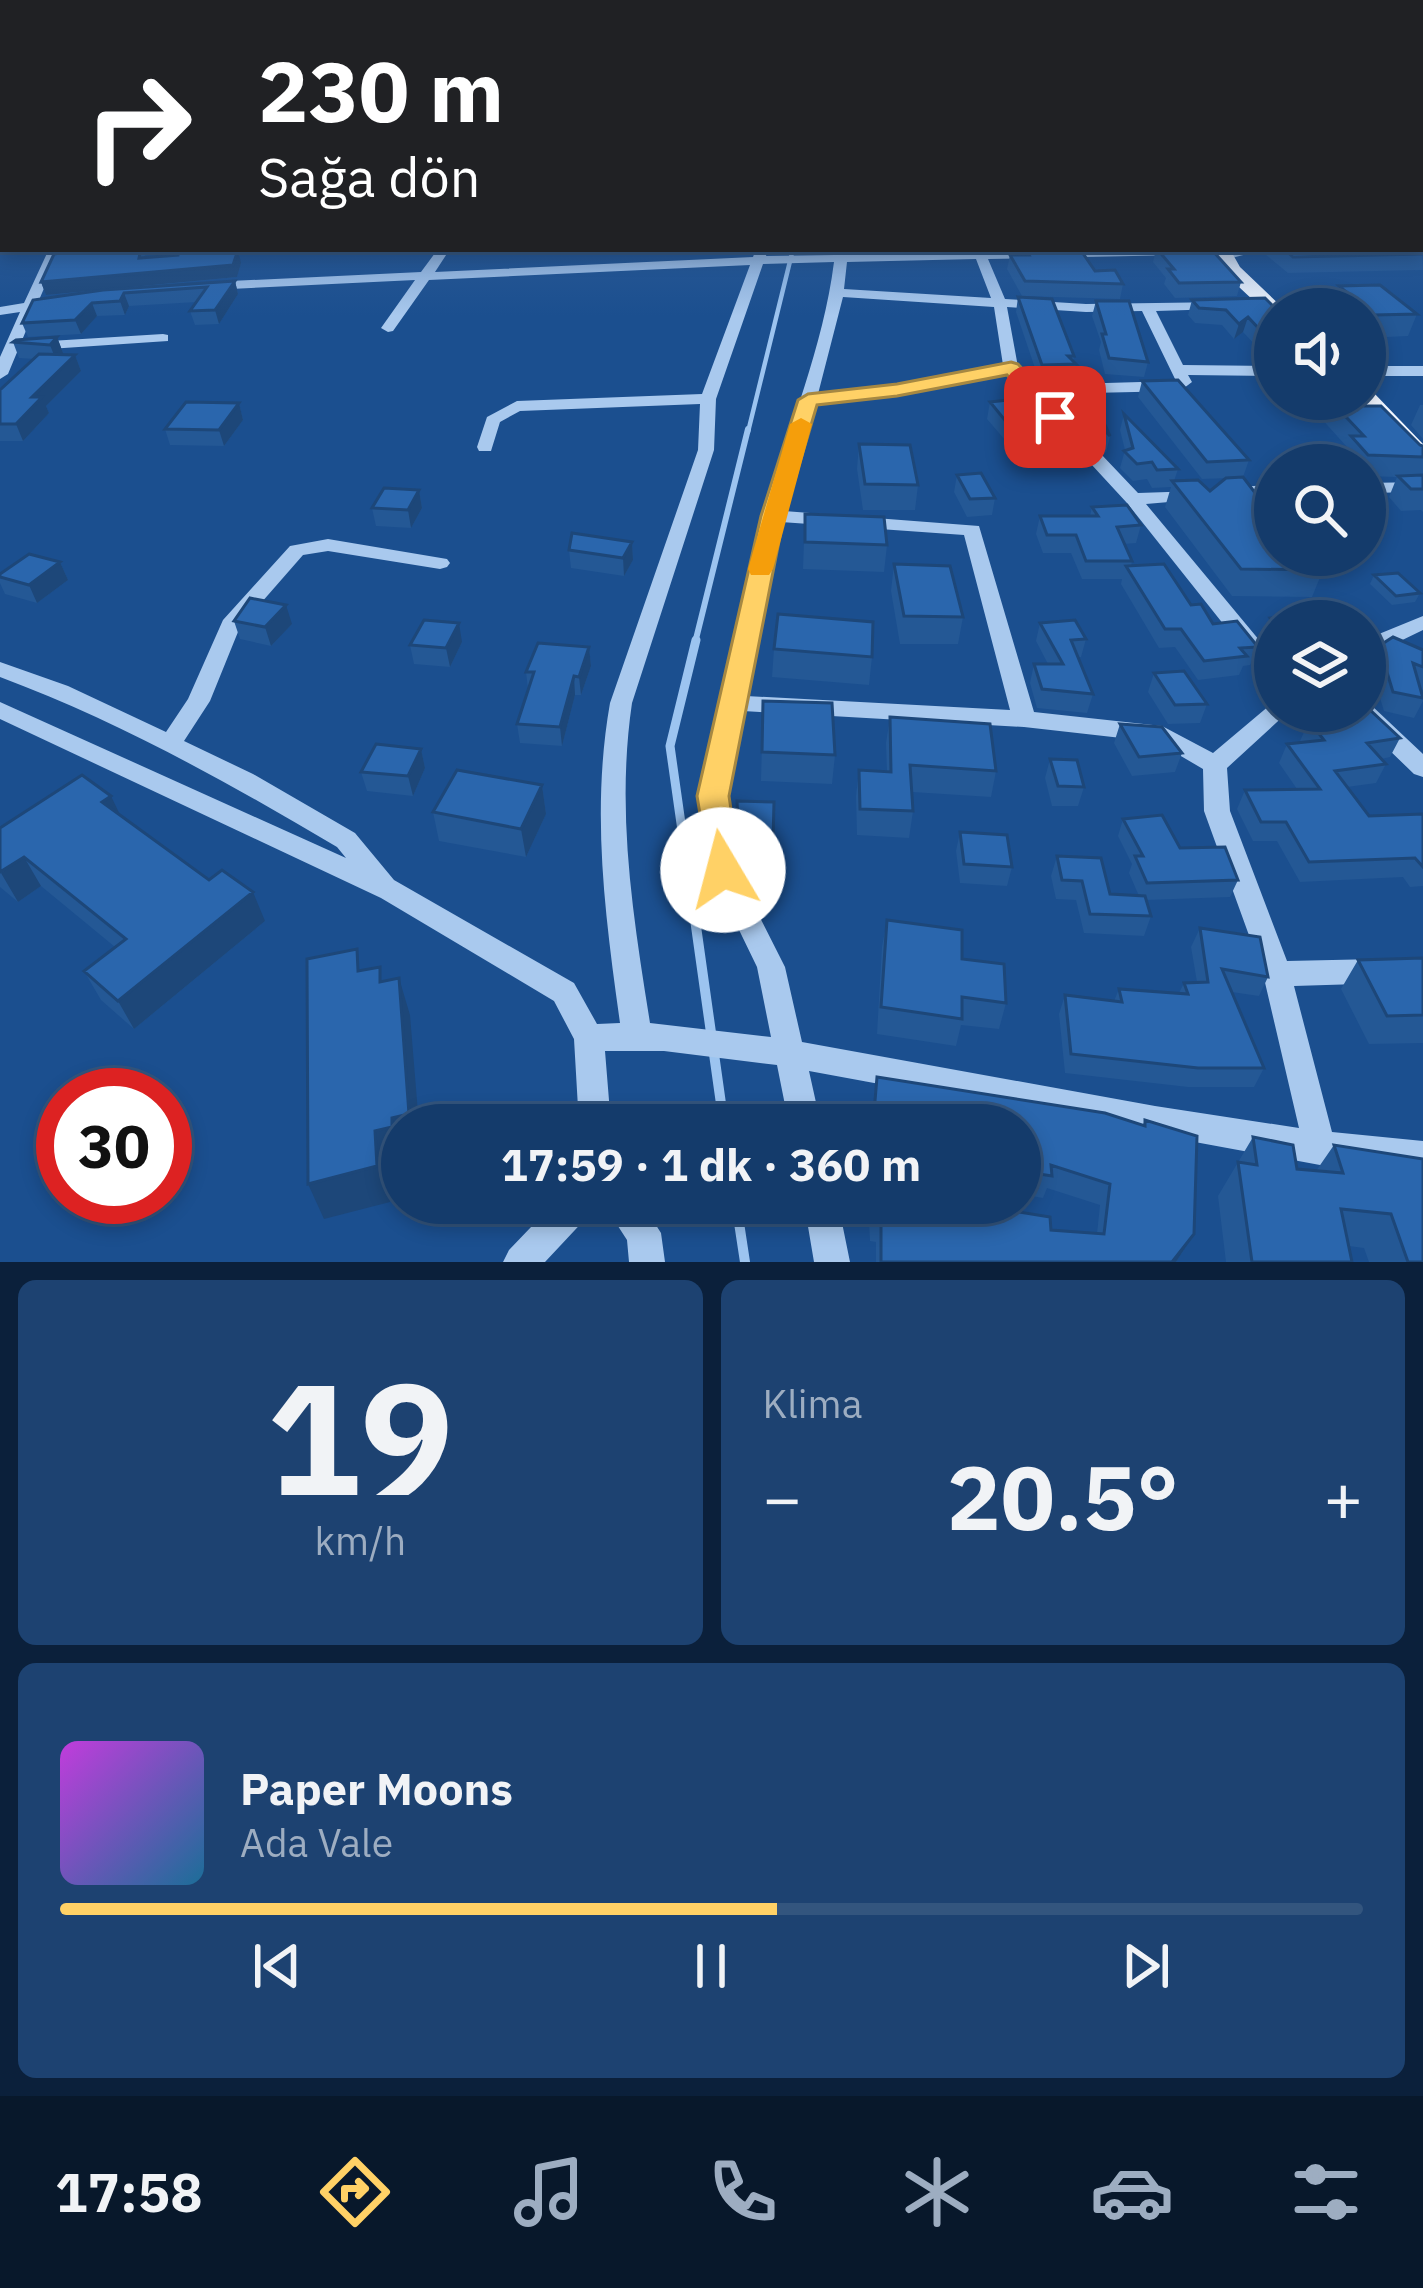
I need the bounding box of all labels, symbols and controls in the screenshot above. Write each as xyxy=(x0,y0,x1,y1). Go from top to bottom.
text: 230 m xyxy=(258,36,504,145)
icon: right xyxy=(60,48,216,204)
text: Sağa dön xyxy=(258,142,481,212)
map controls xyxy=(1254,288,1386,732)
button: sound xyxy=(1254,288,1386,420)
pin xyxy=(1004,366,1106,468)
icon: arrive xyxy=(1022,384,1088,450)
button: search xyxy=(1254,444,1386,576)
button: layers xyxy=(1254,600,1386,732)
position arrow xyxy=(660,807,786,933)
speed limit sign: 30 xyxy=(36,1068,192,1224)
text: 17:59 · 1 dk · 360 m xyxy=(501,1135,921,1193)
text: 19 xyxy=(267,1335,454,1538)
text: Klima xyxy=(763,1378,862,1429)
text: 20.5° xyxy=(947,1438,1179,1555)
text: − xyxy=(763,1454,802,1540)
text: + xyxy=(1323,1454,1363,1540)
text: km/h xyxy=(314,1515,406,1566)
text: Paper Moons xyxy=(240,1759,513,1817)
text: Ada Vale xyxy=(240,1817,393,1868)
icon: previous xyxy=(244,1933,310,1999)
icon: pause xyxy=(678,1933,744,1999)
icon: next xyxy=(1113,1933,1179,1999)
icon: directions xyxy=(313,2150,397,2234)
icon: music xyxy=(507,2150,591,2234)
icon: phone xyxy=(701,2150,785,2234)
icon: climate xyxy=(895,2150,979,2234)
icon: car xyxy=(1090,2150,1174,2234)
icon: filters xyxy=(1284,2150,1368,2234)
text: 17:58 xyxy=(55,2157,203,2227)

